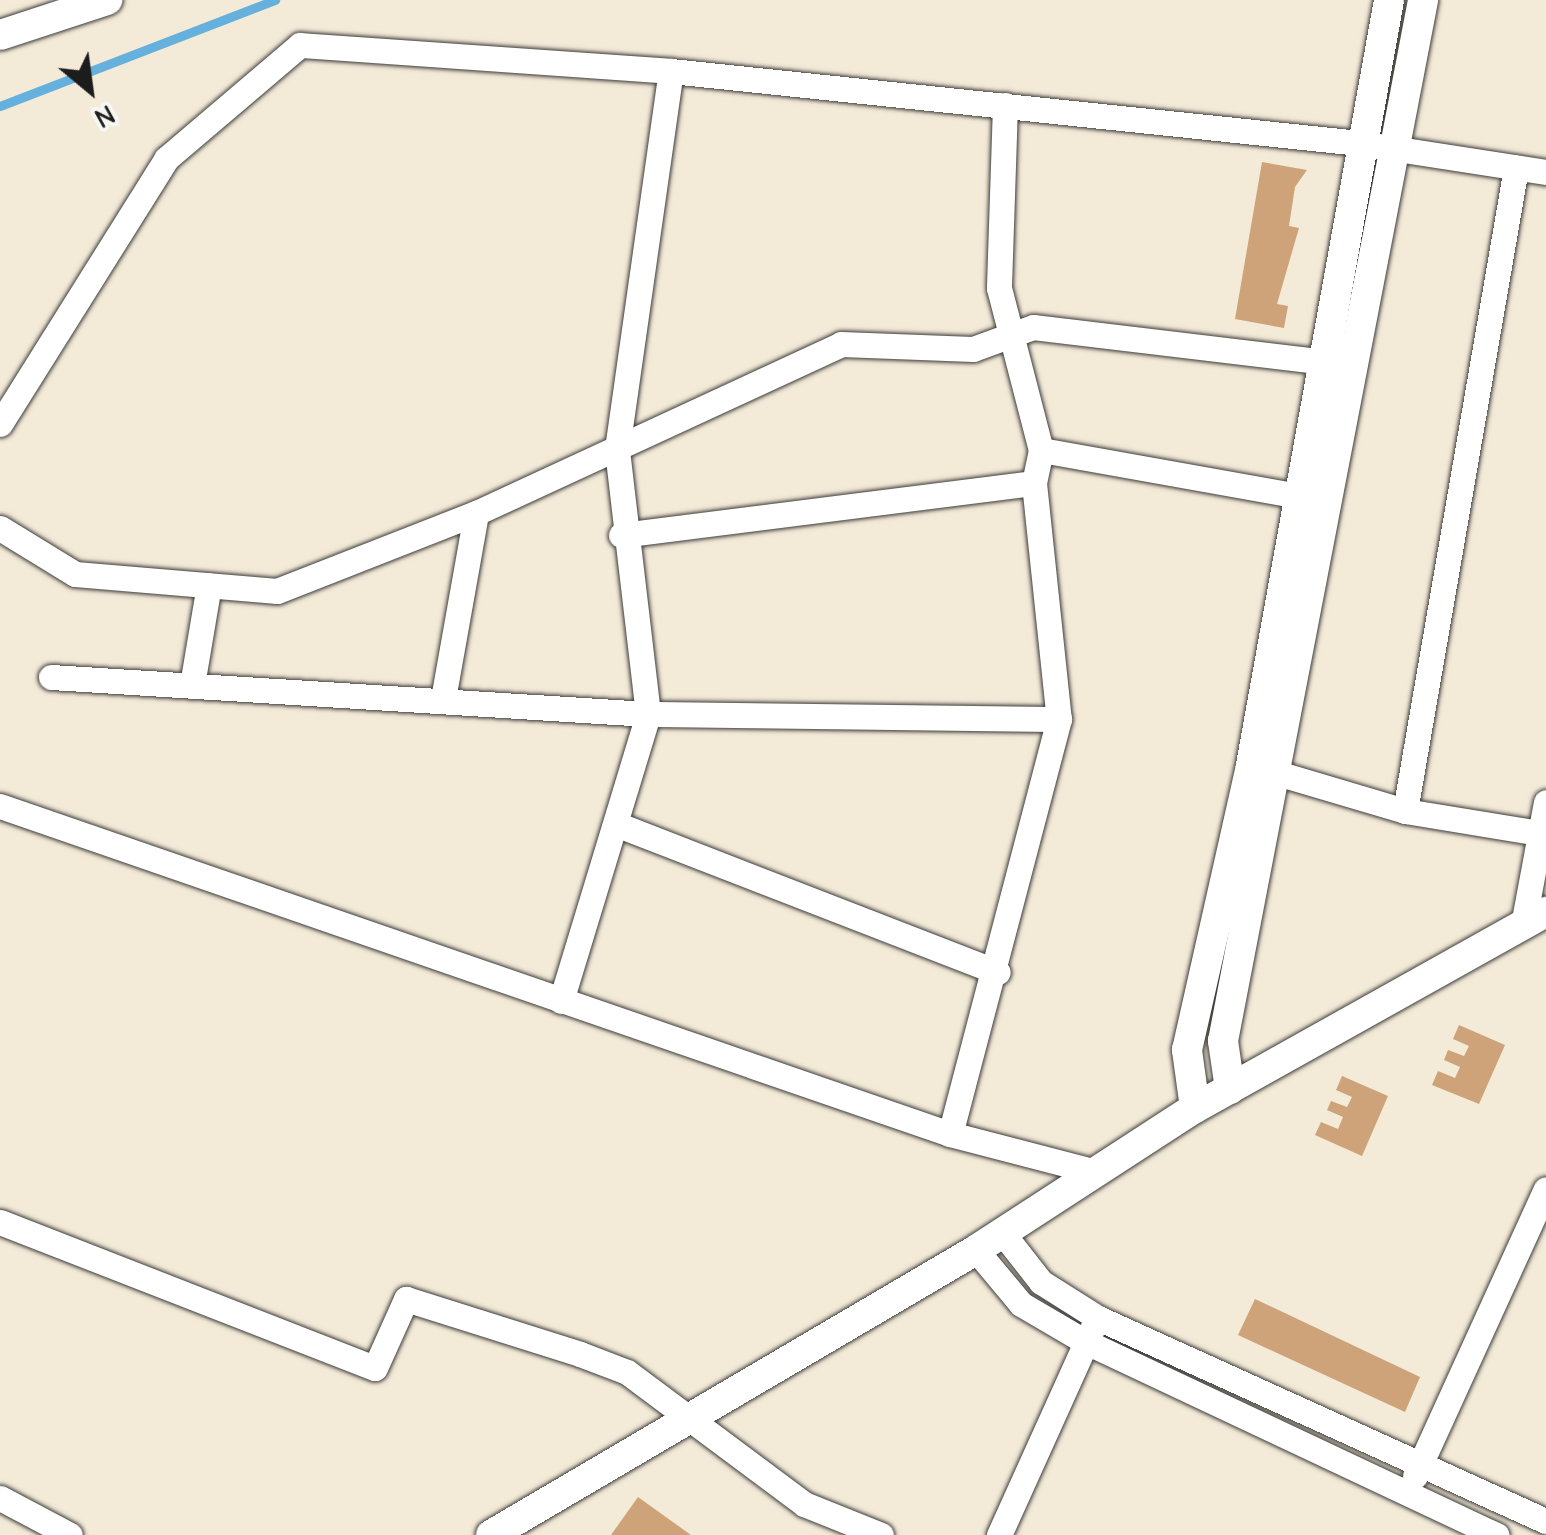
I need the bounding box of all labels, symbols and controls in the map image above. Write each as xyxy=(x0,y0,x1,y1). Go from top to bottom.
north arrow xyxy=(40,40,140,140)
text: N xyxy=(89,98,120,135)

